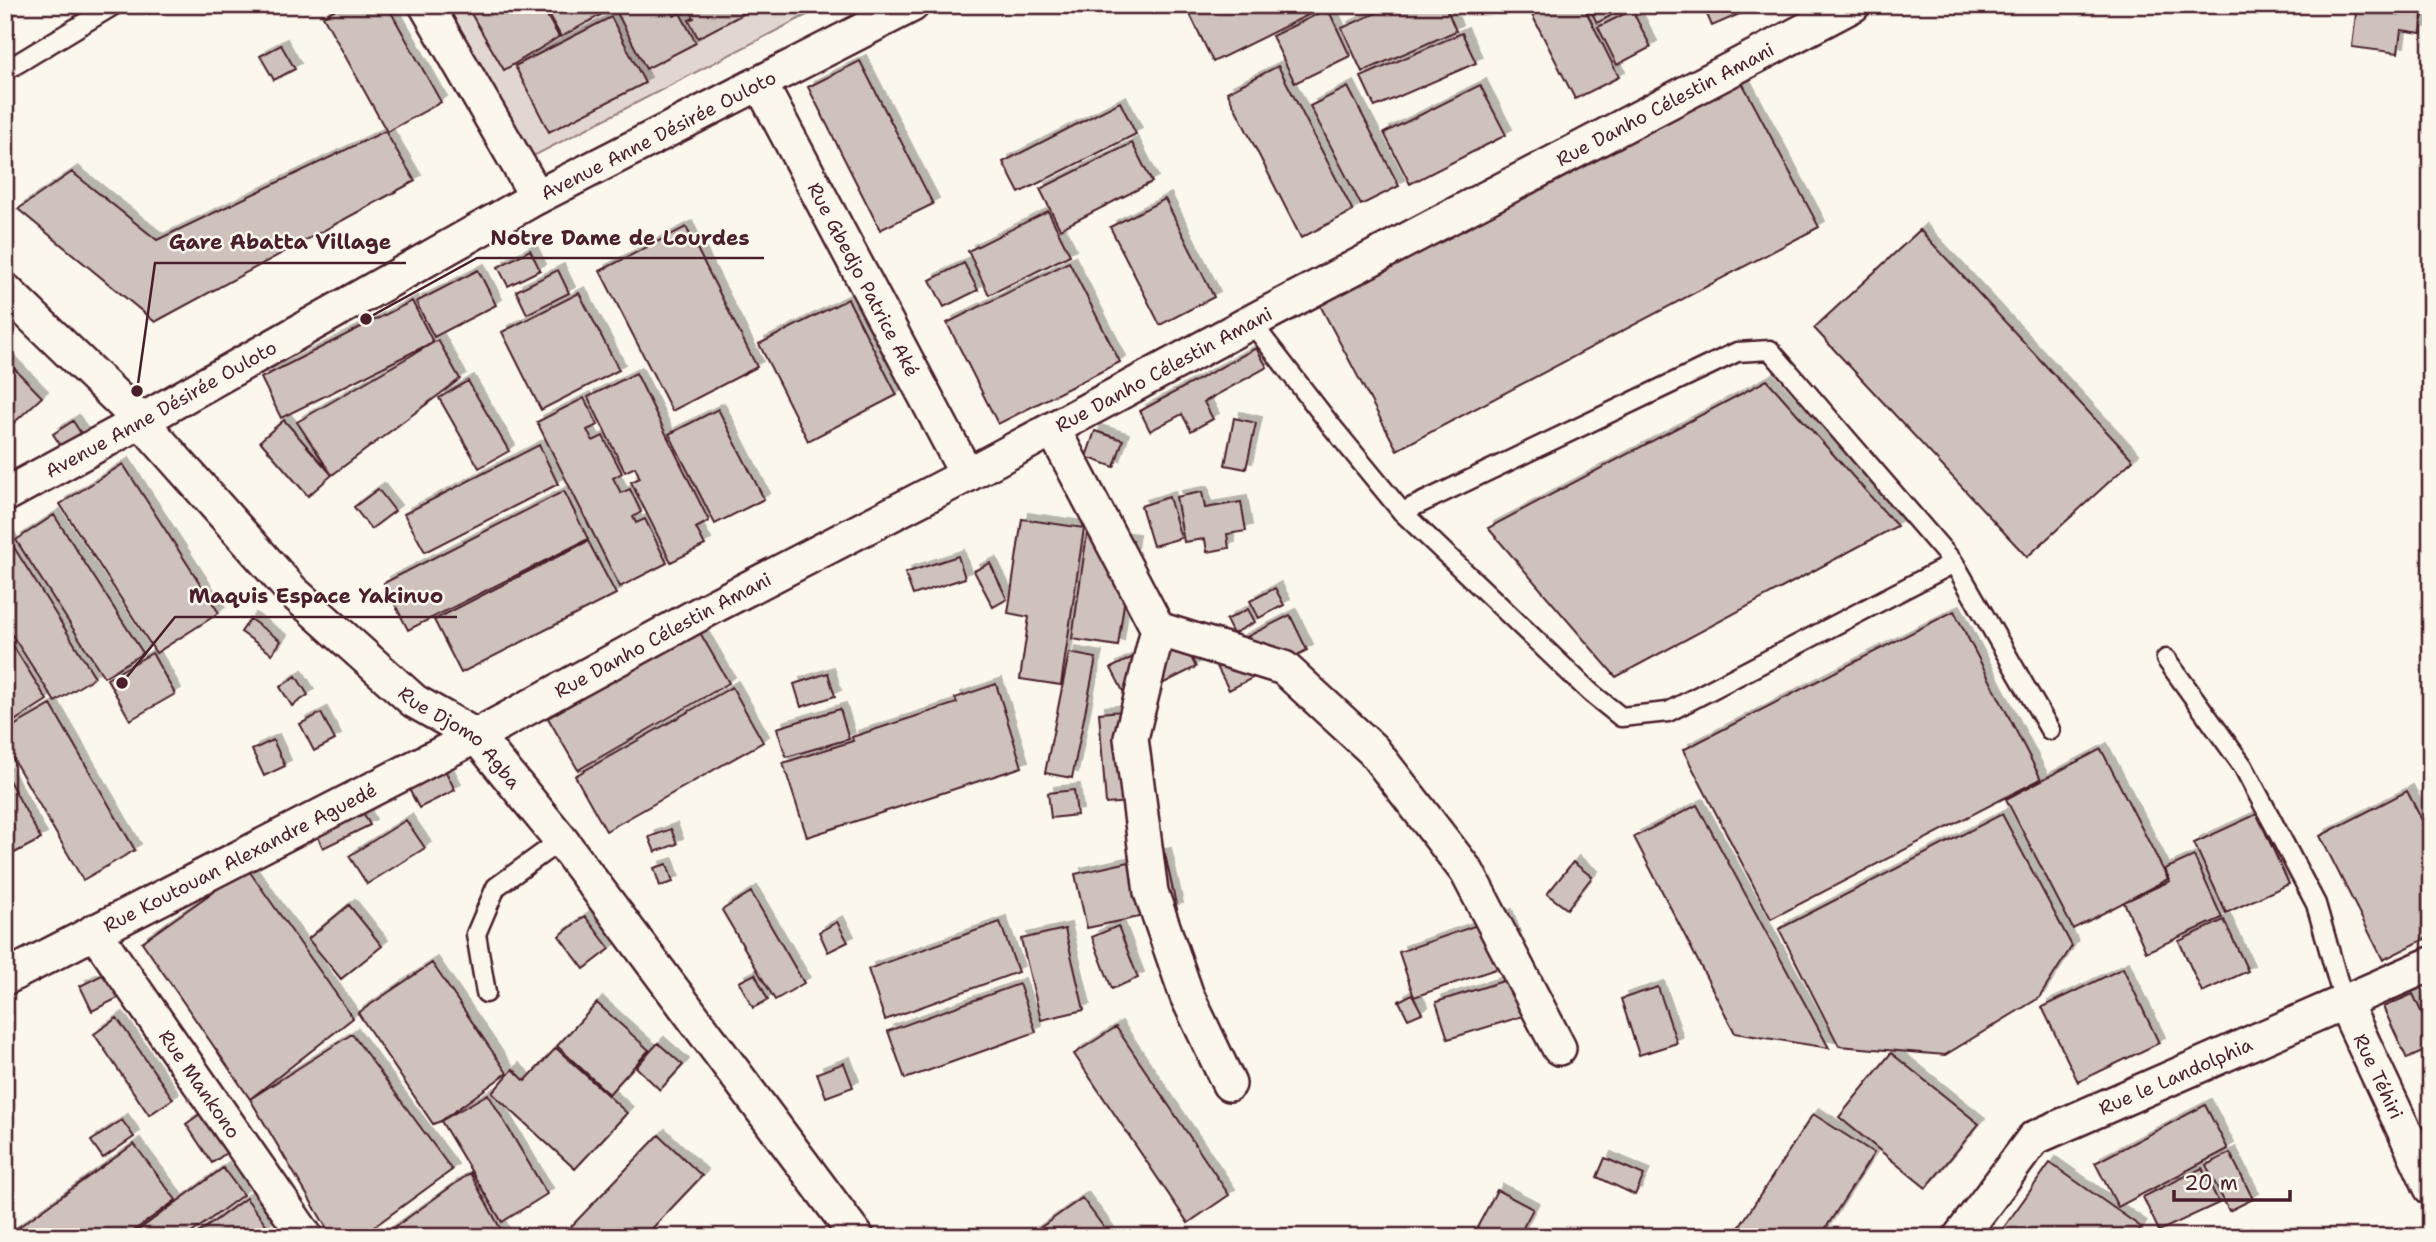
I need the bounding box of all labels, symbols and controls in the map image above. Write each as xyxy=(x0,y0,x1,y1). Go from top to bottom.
street label: Rue Danho Célestin Amani xyxy=(1552,36,1778,172)
street label: Avenue Anne Désirée Ouloto xyxy=(536,64,780,206)
street label: Rue Gbedjo Patrice Aké xyxy=(802,178,925,381)
callout: Notre Dame de Lourdes xyxy=(477,216,764,258)
callout: Gare Abatta Village xyxy=(155,221,406,263)
text: Notre Dame de Lourdes xyxy=(490,224,750,252)
text: Gare Abatta Village xyxy=(169,228,391,256)
street label: Rue Danho Célestin Amani xyxy=(1051,301,1276,438)
street label: Avenue Anne Désirée Ouloto xyxy=(41,334,281,483)
street label: Rue Danho Célestin Amani xyxy=(550,566,775,703)
callout: Maquis Espace Yakinuo xyxy=(175,575,457,617)
text: Maquis Espace Yakinuo xyxy=(189,582,443,610)
street label: Rue Djomo Agba xyxy=(393,680,527,794)
street label: Rue Koutouan Alexandre Aguedé xyxy=(99,777,381,938)
street label: Rue Mankono xyxy=(154,1025,246,1143)
street label: Rue Téhiri xyxy=(2348,1030,2409,1123)
street label: Rue le Landolphia xyxy=(2095,1031,2256,1121)
scale bar xyxy=(2174,1158,2289,1202)
text: 20 m xyxy=(2184,1169,2238,1197)

